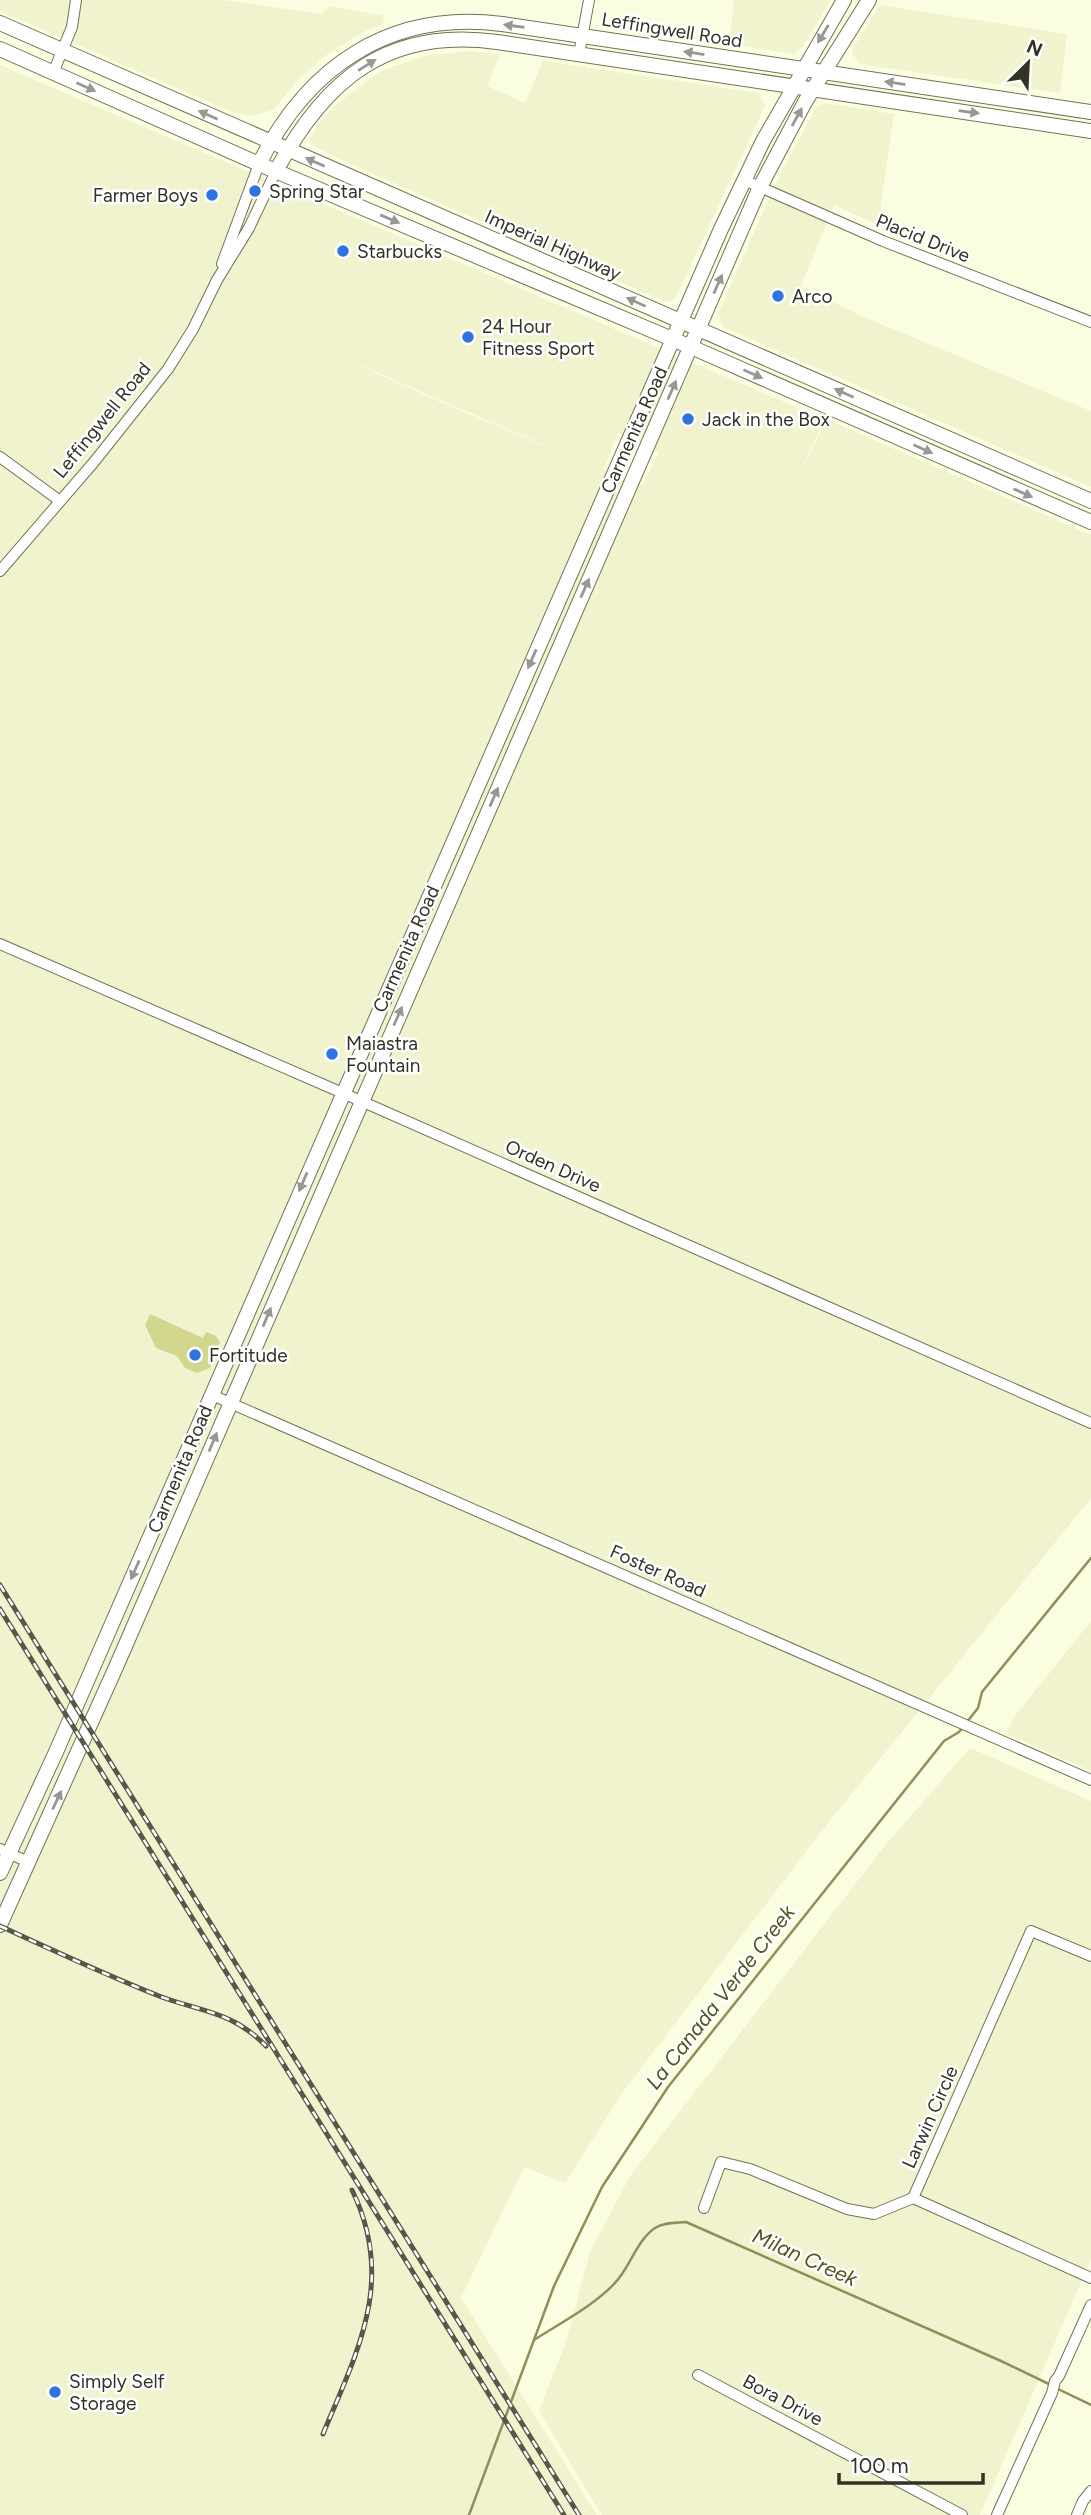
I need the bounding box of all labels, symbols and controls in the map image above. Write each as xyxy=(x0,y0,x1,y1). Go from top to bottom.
street label: Leffingwell Road xyxy=(600,8,744,52)
one-way arrow xyxy=(503,20,525,31)
one-way arrow xyxy=(817,25,830,44)
north arrow xyxy=(993,28,1063,98)
text: N xyxy=(1023,34,1046,61)
one-way arrow xyxy=(683,47,705,58)
one-way arrow xyxy=(358,59,377,72)
one-way arrow xyxy=(884,77,906,88)
one-way arrow xyxy=(75,82,96,93)
one-way arrow xyxy=(791,107,803,126)
one-way arrow xyxy=(958,107,980,118)
one-way arrow xyxy=(197,109,218,120)
one-way arrow xyxy=(305,156,326,167)
place label: Spring Star xyxy=(269,180,365,203)
marker: Spring Star xyxy=(247,183,263,199)
place label: Farmer Boys xyxy=(93,184,198,207)
marker: Farmer Boys xyxy=(204,187,220,203)
street label: Imperial Highway xyxy=(481,205,625,285)
street label: Placid Drive xyxy=(873,209,973,267)
one-way arrow xyxy=(379,214,400,225)
place label: Starbucks xyxy=(357,240,442,263)
marker: Starbucks xyxy=(335,243,351,259)
one-way arrow xyxy=(713,274,724,295)
place label: Arco xyxy=(792,285,833,308)
marker: Arco xyxy=(770,288,786,304)
one-way arrow xyxy=(626,296,646,308)
place label: 24 Hour Fitness Sport xyxy=(482,315,595,360)
marker: 24 Hour Fitness Sport xyxy=(460,329,476,345)
street label: Leffingwell Road xyxy=(48,357,156,483)
street label: Carmenita Road xyxy=(596,363,672,497)
one-way arrow xyxy=(743,369,764,380)
one-way arrow xyxy=(667,380,678,401)
one-way arrow xyxy=(834,387,854,399)
place label: Jack in the Box xyxy=(702,408,830,431)
marker: Jack in the Box xyxy=(680,411,696,427)
one-way arrow xyxy=(912,443,933,454)
one-way arrow xyxy=(1013,488,1034,499)
one-way arrow xyxy=(580,578,591,599)
one-way arrow xyxy=(526,649,537,670)
one-way arrow xyxy=(488,787,500,807)
street label: Carmenita Road xyxy=(368,882,444,1016)
one-way arrow xyxy=(393,1005,404,1026)
place label: Maiastra Fountain xyxy=(346,1032,420,1077)
marker: Maiastra Fountain xyxy=(324,1046,340,1062)
street label: Orden Drive xyxy=(502,1135,604,1197)
one-way arrow xyxy=(297,1172,308,1193)
one-way arrow xyxy=(262,1307,273,1328)
place label: Fortitude xyxy=(209,1344,288,1367)
marker: Fortitude xyxy=(187,1347,203,1363)
street label: Carmenita Road xyxy=(143,1402,217,1536)
one-way arrow xyxy=(207,1432,219,1452)
street label: Foster Road xyxy=(607,1540,709,1602)
one-way arrow xyxy=(129,1560,141,1580)
one-way arrow xyxy=(51,1790,63,1810)
water label: La Canada Verde Creek xyxy=(640,1899,800,2094)
street label: Larwin Circle xyxy=(897,2062,963,2172)
water label: Milan Creek xyxy=(749,2223,862,2292)
street label: Bora Drive xyxy=(739,2369,827,2431)
place label: Simply Self Storage xyxy=(69,2370,165,2415)
marker: Simply Self Storage xyxy=(47,2384,63,2400)
scale bar xyxy=(839,2442,982,2486)
text: 100 m xyxy=(850,2453,909,2478)

